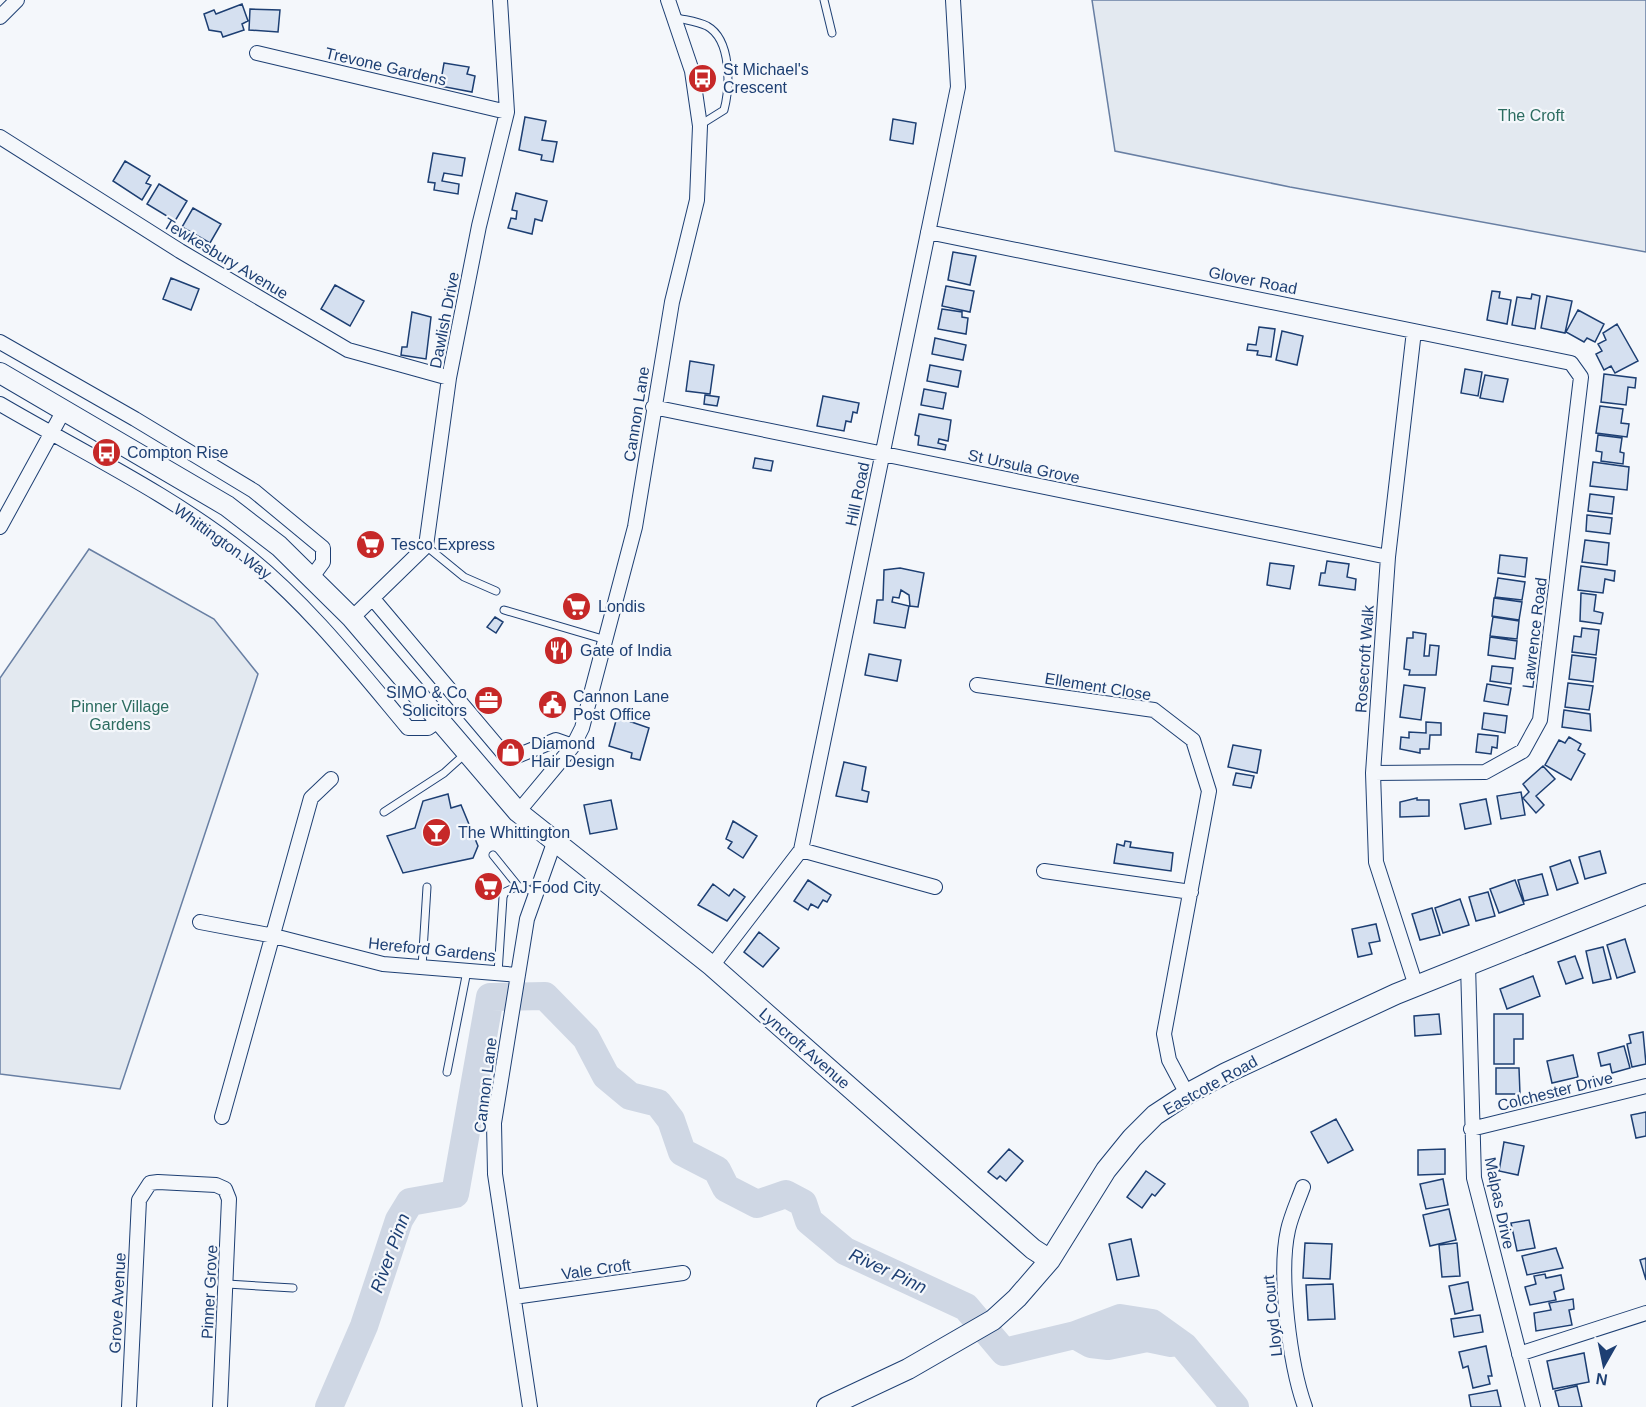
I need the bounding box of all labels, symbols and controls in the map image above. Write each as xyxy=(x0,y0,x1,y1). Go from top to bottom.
street label: Trevone Gardens xyxy=(324,44,448,89)
place label: St Michael's Crescent xyxy=(723,61,809,96)
bus stop icon: St Michael's Crescent xyxy=(686,62,718,94)
park label: The Croft xyxy=(1498,107,1565,124)
street label: Tewkesbury Avenue xyxy=(160,215,291,302)
street label: Glover Road xyxy=(1207,264,1299,297)
street label: Dawlish Drive xyxy=(427,270,462,370)
street label: Cannon Lane xyxy=(621,365,652,463)
bus stop icon: Compton Rise xyxy=(90,436,122,468)
place label: Compton Rise xyxy=(127,444,228,461)
street label: St Ursula Grove xyxy=(966,446,1081,487)
street label: Hill Road xyxy=(842,461,873,528)
street label: Whittington Way xyxy=(171,500,275,582)
supermarket icon: Tesco Express xyxy=(354,528,386,560)
place label: Tesco Express xyxy=(391,536,495,553)
street label: Lawrence Road xyxy=(1519,576,1550,690)
supermarket icon: Londis xyxy=(561,590,593,622)
place label: Londis xyxy=(598,598,645,615)
street label: Rosecroft Walk xyxy=(1352,604,1377,713)
restaurant icon: Gate of India xyxy=(543,634,575,666)
place label: Gate of India xyxy=(580,642,672,659)
street label: Ellement Close xyxy=(1043,670,1152,703)
place label: SIMO & Co Solicitors xyxy=(386,684,467,719)
office icon: SIMO & Co Solicitors xyxy=(472,685,504,717)
place label: Cannon Lane Post Office xyxy=(573,688,669,723)
public building icon: Cannon Lane Post Office xyxy=(536,689,568,721)
park label: Pinner Village Gardens xyxy=(71,698,169,733)
place label: Diamond Hair Design xyxy=(531,735,615,770)
shop icon: Diamond Hair Design xyxy=(494,736,526,768)
bar icon: The Whittington xyxy=(421,816,453,848)
place label: The Whittington xyxy=(458,824,570,841)
supermarket icon: AJ Food City xyxy=(472,871,504,903)
place label: AJ Food City xyxy=(509,879,601,896)
street label: Hereford Gardens xyxy=(367,934,497,965)
street label: Lyncroft Avenue xyxy=(756,1005,853,1092)
street label: Cannon Lane xyxy=(471,1036,500,1134)
street label: Eastcote Road xyxy=(1160,1053,1260,1118)
street label: Colchester Drive xyxy=(1496,1069,1615,1114)
street label: Malpas Drive xyxy=(1481,1156,1518,1251)
water label: River Pinn xyxy=(366,1211,414,1295)
street label: Pinner Grove xyxy=(199,1244,220,1340)
water label: River Pinn xyxy=(846,1244,930,1298)
street label: Grove Avenue xyxy=(106,1252,129,1354)
street label: Vale Croft xyxy=(560,1256,632,1283)
street label: Lloyd Court xyxy=(1260,1274,1285,1358)
north arrow xyxy=(1574,1335,1634,1395)
text: N xyxy=(1595,1370,1609,1389)

